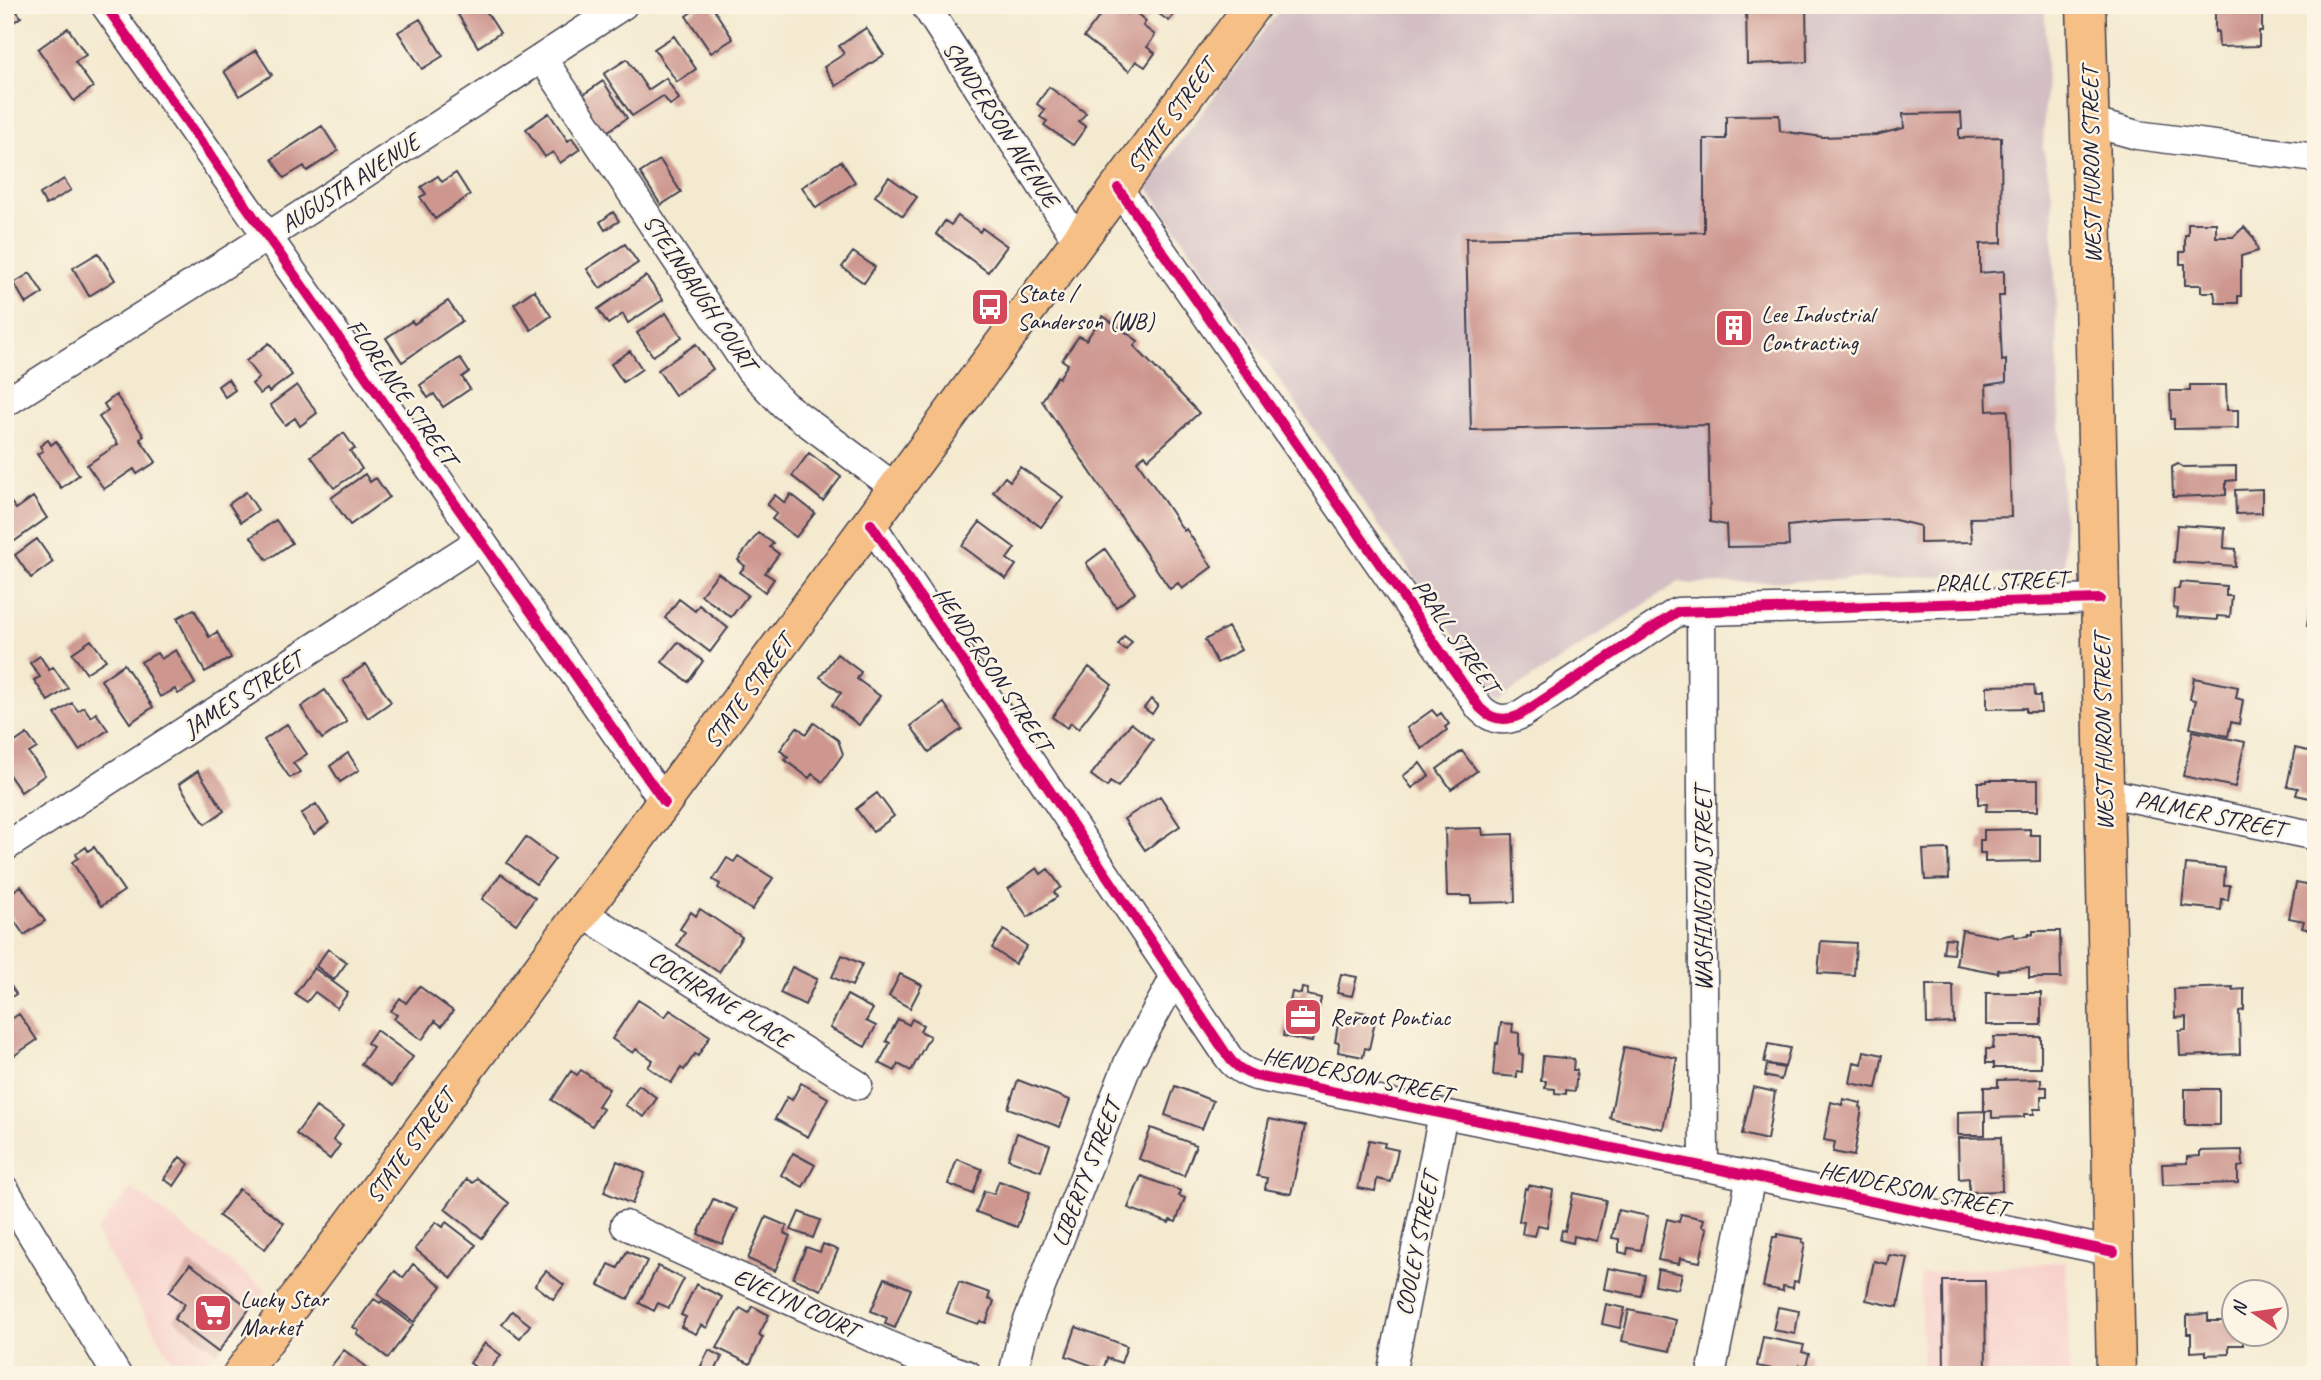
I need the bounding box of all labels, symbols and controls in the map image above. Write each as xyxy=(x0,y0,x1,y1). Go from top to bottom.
street label: SANDERSON AVENUE xyxy=(936,35,1068,215)
street label: STATE STREET xyxy=(1120,49,1225,179)
street label: WEST HURON STREET xyxy=(2074,61,2108,264)
street label: AUGUSTA AVENUE xyxy=(275,125,428,239)
street label: STEINBAUGH COURT xyxy=(637,208,767,381)
place label: State / Sanderson (WB) xyxy=(1017,278,1155,336)
bus stop icon: State / Sanderson (WB) xyxy=(969,286,1011,328)
place label: Lee Industrial Contracting xyxy=(1761,299,1878,357)
building icon: Lee Industrial Contracting xyxy=(1713,307,1755,349)
street label: FLORENCE STREET xyxy=(340,313,467,476)
street label: PRALL STREET xyxy=(1934,563,2074,598)
street label: PRALL STREET xyxy=(1406,573,1510,704)
street label: HENDERSON STREET xyxy=(927,581,1062,761)
street label: STATE STREET xyxy=(697,624,802,754)
street label: WEST HURON STREET xyxy=(2086,628,2120,831)
street label: JAMES STREET xyxy=(177,642,313,744)
street label: WASHINGTON STREET xyxy=(1688,781,1718,991)
street label: PALMER STREET xyxy=(2133,784,2293,846)
street label: COCHRANE PLACE xyxy=(643,943,799,1056)
office icon: Reroot Pontiac xyxy=(1282,996,1324,1038)
place label: Reroot Pontiac xyxy=(1330,1002,1452,1032)
street label: HENDERSON STREET xyxy=(1261,1040,1460,1111)
street label: STATE STREET xyxy=(359,1079,464,1209)
street label: LIBERTY STREET xyxy=(1044,1090,1130,1251)
street label: HENDERSON STREET xyxy=(1817,1154,2016,1225)
street label: COOLEY STREET xyxy=(1388,1165,1446,1318)
street label: EVELYN COURT xyxy=(729,1261,867,1347)
north arrow xyxy=(2220,1278,2290,1348)
place label: Lucky Star Market xyxy=(240,1284,331,1342)
supermarket icon: Lucky Star Market xyxy=(192,1292,234,1334)
text: N xyxy=(2226,1298,2253,1318)

